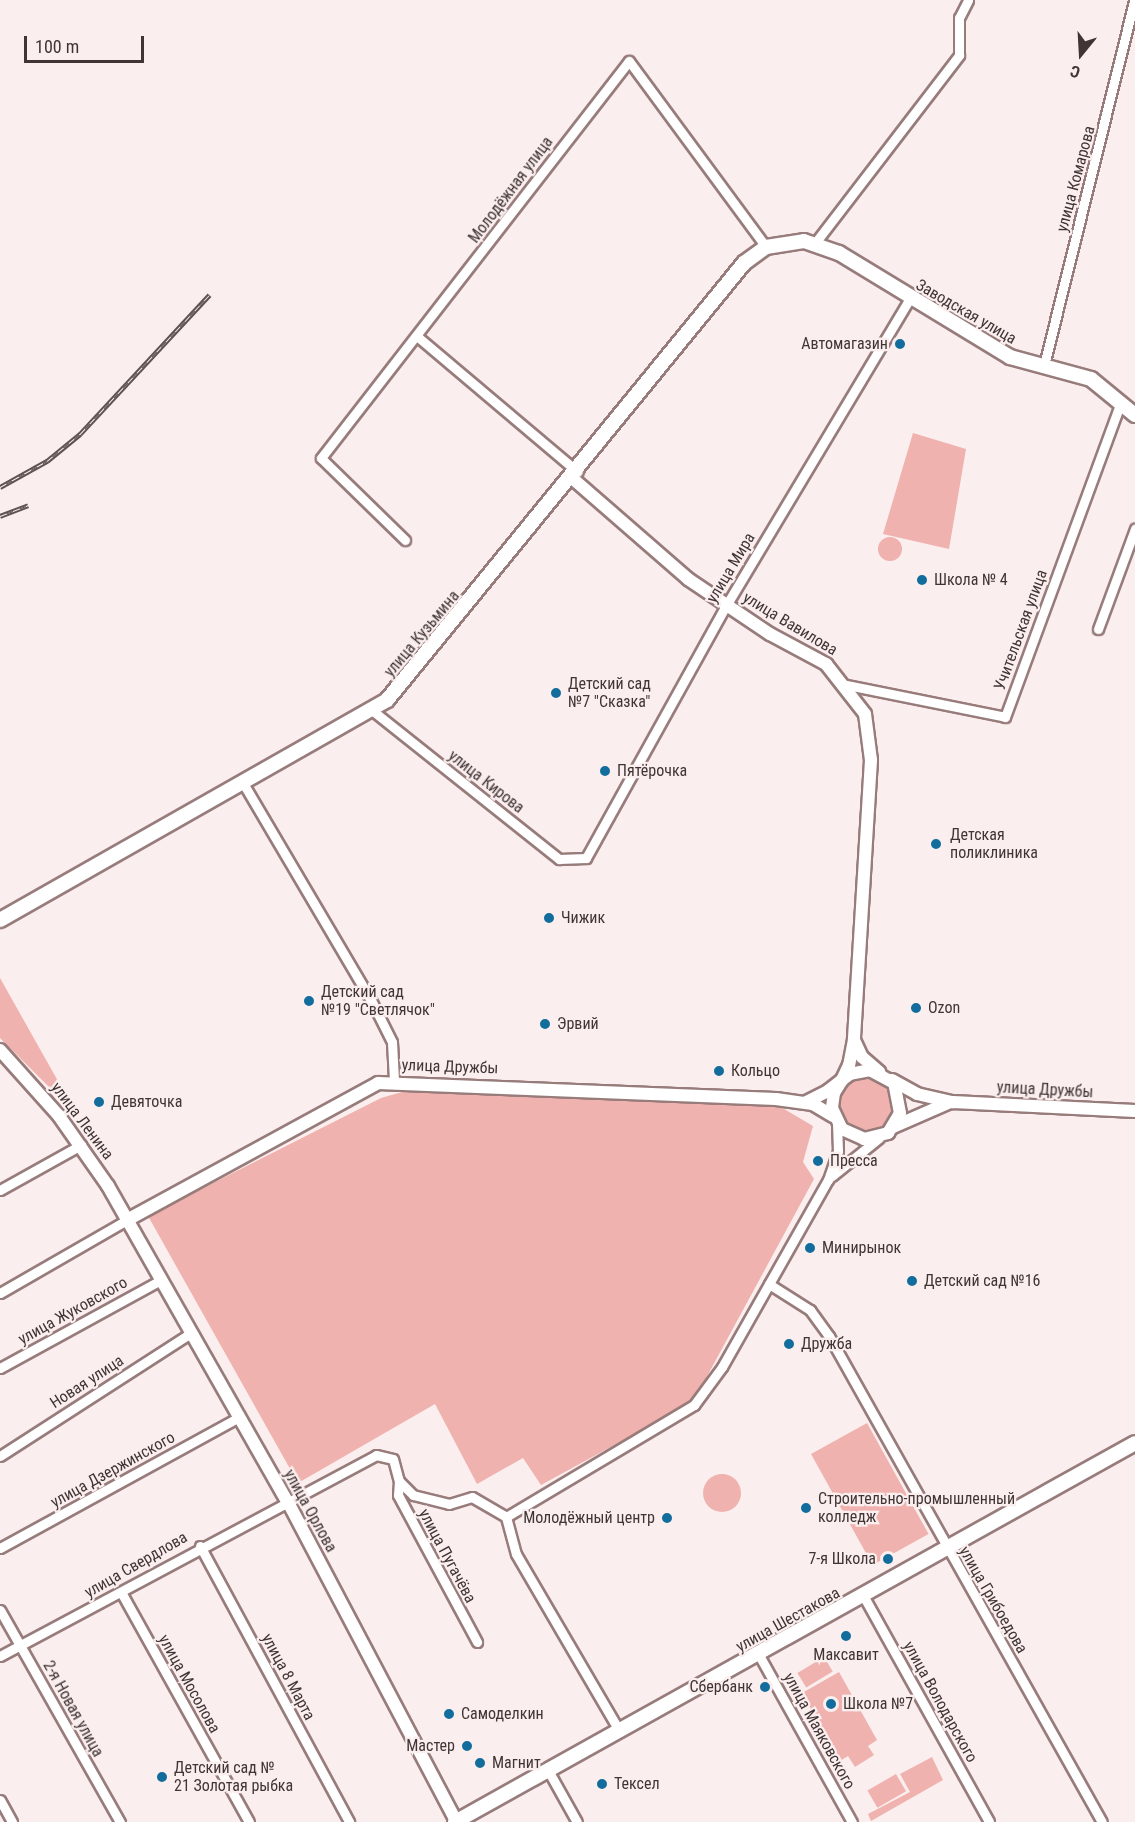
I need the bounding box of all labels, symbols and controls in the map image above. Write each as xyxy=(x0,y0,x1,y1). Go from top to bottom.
scale bar xyxy=(27,24,147,62)
north arrow xyxy=(1051,24,1111,84)
text: 100 m xyxy=(35,36,79,57)
text: С xyxy=(1068,61,1083,82)
street label: улица Комарова xyxy=(1053,124,1099,234)
street label: Молодёжная улица xyxy=(465,133,557,247)
street label: Заводская улица xyxy=(912,275,1020,349)
place label: Автомагазин xyxy=(801,334,888,354)
marker: Автомагазин xyxy=(893,337,907,351)
street label: улица Мира xyxy=(703,530,759,606)
street label: Учительская улица xyxy=(990,567,1052,693)
place label: Школа № 4 xyxy=(934,570,1008,590)
marker: Школа № 4 xyxy=(915,573,929,587)
street label: улица Кузьмина xyxy=(380,587,464,681)
street label: улица Вавилова xyxy=(739,588,841,660)
place label: Детский сад №7 "Сказка" xyxy=(568,674,651,712)
marker: Детский сад №7 "Сказка" xyxy=(549,686,563,700)
street label: улица Кирова xyxy=(444,746,528,818)
place label: Пятёрочка xyxy=(617,761,687,781)
marker: Пятёрочка xyxy=(598,764,612,778)
place label: Детская поликлиника xyxy=(950,825,1038,863)
marker: Детская поликлиника xyxy=(927,835,945,853)
place label: Чижик xyxy=(561,908,605,928)
marker: Чижик xyxy=(542,911,556,925)
place label: Детский сад №19 "Светлячок" xyxy=(321,982,435,1020)
marker: Детский сад №19 "Светлячок" xyxy=(302,994,316,1008)
place label: Ozon xyxy=(928,998,960,1018)
marker: Ozon xyxy=(909,1001,923,1015)
place label: Эрвий xyxy=(557,1014,599,1034)
marker: Эрвий xyxy=(538,1017,552,1031)
street label: улица Дружбы xyxy=(401,1056,499,1078)
place label: Кольцо xyxy=(731,1061,780,1081)
marker: Кольцо xyxy=(712,1064,726,1078)
street label: улица Дружбы xyxy=(996,1078,1094,1102)
street label: улица Ленина xyxy=(47,1079,117,1163)
place label: Девяточка xyxy=(111,1092,182,1112)
marker: Девяточка xyxy=(92,1095,106,1109)
place label: Пресса xyxy=(830,1151,878,1171)
marker: Пресса xyxy=(811,1154,825,1168)
place label: Минирынок xyxy=(822,1238,901,1258)
marker: Минирынок xyxy=(803,1241,817,1255)
place label: Детский сад №16 xyxy=(924,1271,1040,1291)
street label: улица Жуковского xyxy=(15,1273,131,1349)
marker: Детский сад №16 xyxy=(905,1274,919,1288)
place label: Дружба xyxy=(801,1334,852,1354)
marker: Дружба xyxy=(782,1337,796,1351)
street label: Новая улица xyxy=(47,1351,127,1413)
street label: улица Дзержинского xyxy=(48,1428,178,1512)
street label: улица Орлова xyxy=(279,1466,341,1556)
place label: Строительно-промышленный колледж xyxy=(818,1489,1015,1527)
marker: Строительно-промышленный колледж xyxy=(799,1501,813,1515)
street label: улица Пугачёва xyxy=(414,1506,480,1606)
place label: Молодёжный центр xyxy=(523,1508,655,1528)
marker: Молодёжный центр xyxy=(660,1511,674,1525)
street label: улица Свердлова xyxy=(81,1528,191,1602)
street label: улица Грибоедова xyxy=(955,1543,1031,1657)
place label: 7-я Школа xyxy=(808,1549,876,1569)
marker: 7-я Школа xyxy=(881,1552,895,1566)
street label: улица Шестакова xyxy=(733,1584,843,1656)
marker: Максавит xyxy=(839,1629,853,1643)
street label: улица 8 Марта xyxy=(257,1630,319,1724)
street label: улица Мосолова xyxy=(154,1631,224,1737)
street label: улица Володарского xyxy=(899,1638,981,1766)
place label: Максавит xyxy=(813,1645,879,1665)
street label: 2-я Новая улица xyxy=(39,1658,107,1760)
street label: улица Маяковского xyxy=(779,1669,859,1793)
place label: Сбербанк xyxy=(690,1677,753,1697)
marker: Сбербанк xyxy=(758,1680,772,1694)
place label: Школа №7 xyxy=(843,1694,913,1714)
marker: Школа №7 xyxy=(824,1697,838,1711)
place label: Самоделкин xyxy=(461,1704,544,1724)
marker: Самоделкин xyxy=(442,1707,456,1721)
place label: Мастер xyxy=(406,1736,455,1756)
marker: Мастер xyxy=(460,1739,474,1753)
place label: Магнит xyxy=(492,1753,541,1773)
marker: Магнит xyxy=(473,1756,487,1770)
place label: Детский сад № 21 Золотая рыбка xyxy=(174,1758,293,1796)
marker: Детский сад № 21 Золотая рыбка xyxy=(155,1770,169,1784)
place label: Тексел xyxy=(614,1774,660,1794)
marker: Тексел xyxy=(595,1777,609,1791)

